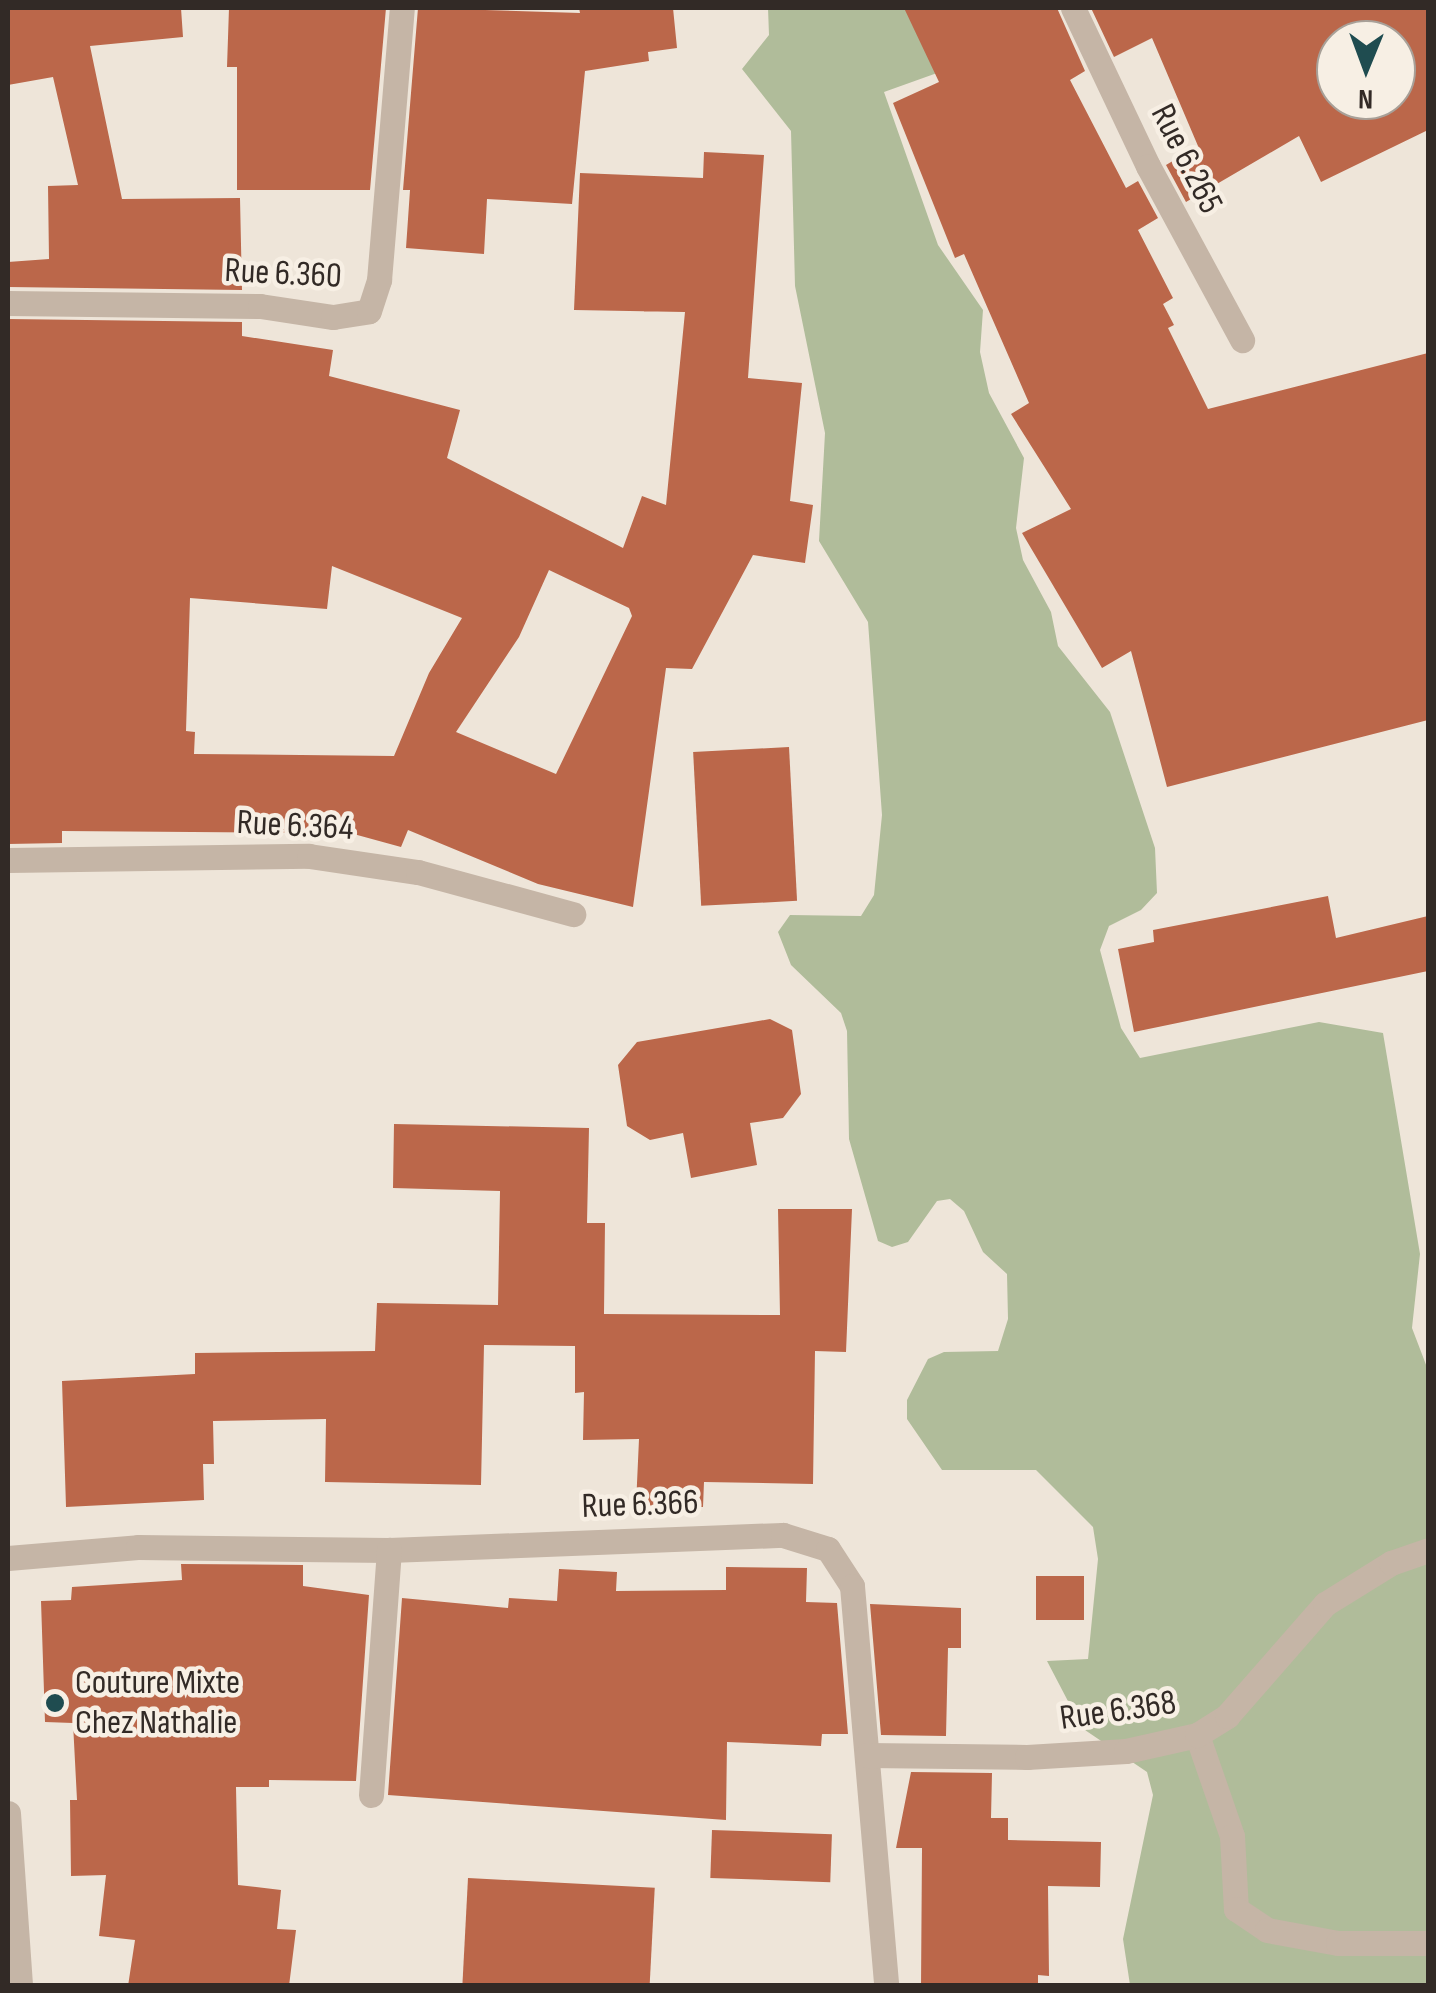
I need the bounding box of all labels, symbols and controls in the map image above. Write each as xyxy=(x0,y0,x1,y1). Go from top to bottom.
north arrow xyxy=(1316,20,1416,120)
text: N xyxy=(1358,82,1373,115)
street label: Rue 6.265 xyxy=(1141,98,1231,220)
street label: Rue 6.360 xyxy=(223,250,343,298)
street label: Rue 6.364 xyxy=(236,802,354,850)
street label: Rue 6.366 xyxy=(581,1482,699,1528)
place label: Couture Mixte Chez Nathalie xyxy=(75,1662,240,1744)
street label: Rue 6.368 xyxy=(1057,1682,1179,1740)
marker: Couture Mixte Chez Nathalie xyxy=(44,1692,66,1714)

